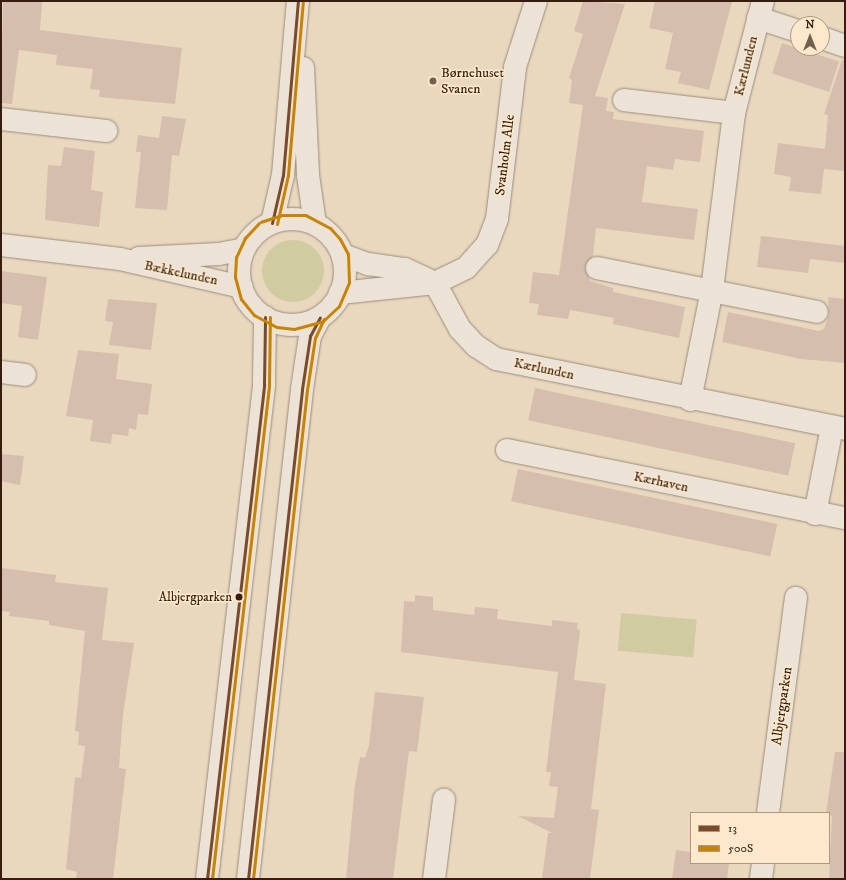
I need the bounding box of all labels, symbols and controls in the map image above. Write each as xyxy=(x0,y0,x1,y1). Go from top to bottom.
north arrow xyxy=(790,16,830,56)
text: N xyxy=(805,18,815,32)
street label: Kærlunden xyxy=(730,34,762,98)
place label: Børnehuset Svanen xyxy=(441,65,504,98)
marker: Børnehuset Svanen xyxy=(428,76,438,86)
street label: Svanholm Alle xyxy=(492,114,518,196)
street label: Bækkelunden xyxy=(143,257,219,289)
street label: Kærlunden xyxy=(512,354,576,384)
street label: Kærhaven xyxy=(632,468,690,496)
place label: Albjergparken xyxy=(159,589,232,605)
marker: Albjergparken xyxy=(234,592,244,602)
street label: Albjergparken xyxy=(768,666,796,746)
legend xyxy=(690,812,830,864)
text: 13 xyxy=(728,821,737,836)
text: 500S xyxy=(728,841,753,856)

